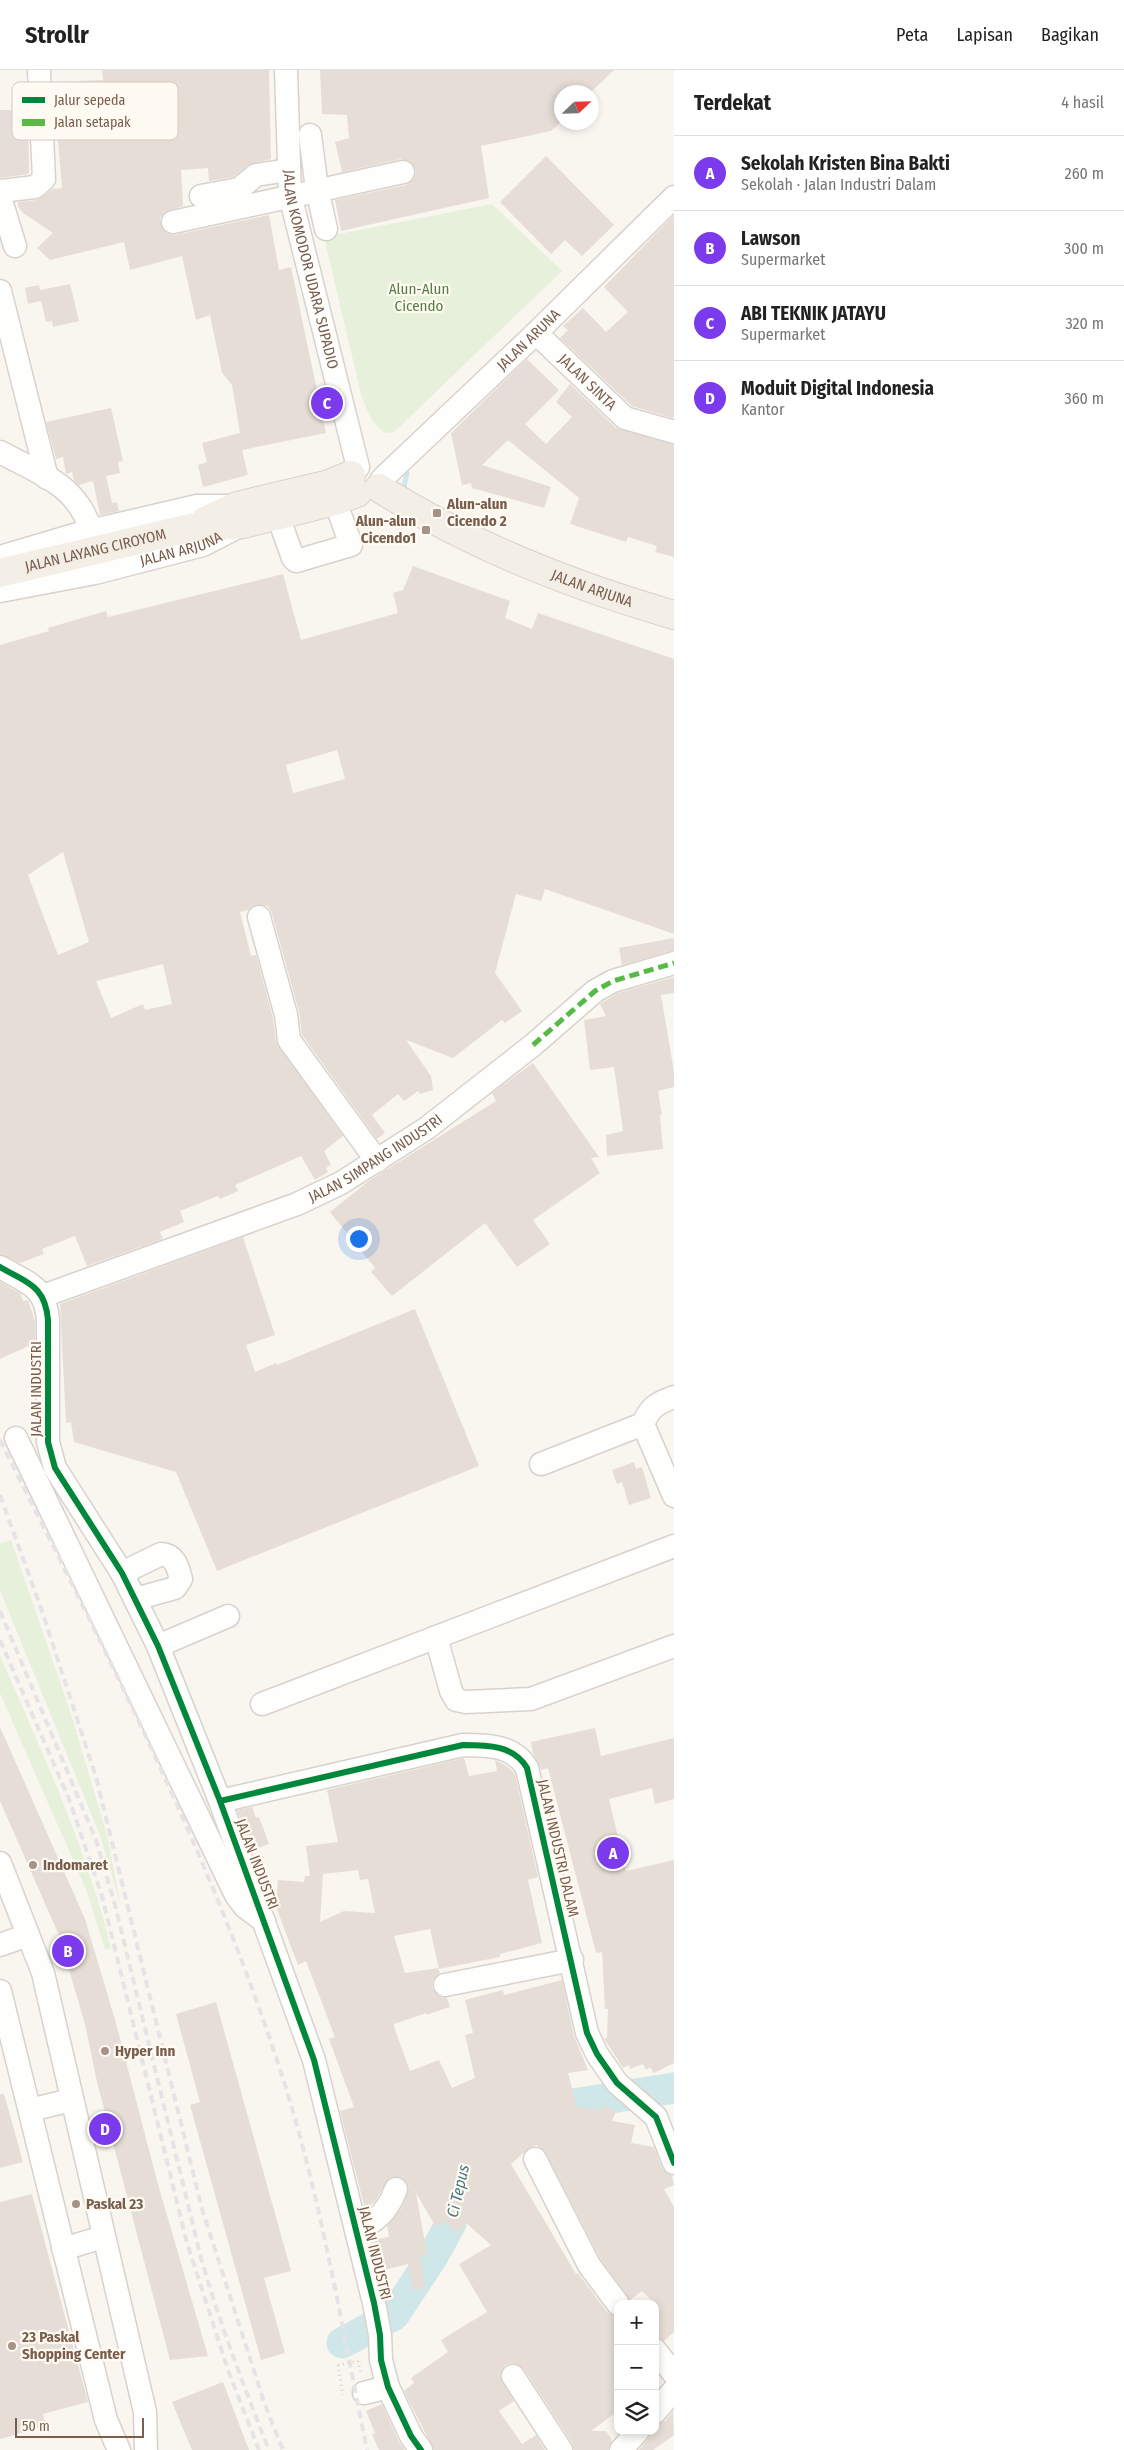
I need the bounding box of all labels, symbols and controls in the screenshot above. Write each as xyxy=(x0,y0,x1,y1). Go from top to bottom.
text: Strollr xyxy=(25,21,89,49)
text: Peta xyxy=(896,24,928,46)
text: Lapisan xyxy=(956,24,1013,46)
text: Bagikan xyxy=(1041,24,1099,46)
legend xyxy=(12,82,178,140)
north arrow xyxy=(554,85,599,130)
text: Terdekat xyxy=(694,90,771,116)
text: Jalur sepeda xyxy=(54,92,125,109)
text: 4 hasil xyxy=(1061,93,1104,112)
text: Jalan setapak xyxy=(54,114,131,131)
text: Sekolah Kristen Bina Bakti xyxy=(741,152,950,175)
text: A xyxy=(706,164,714,183)
text: 260 m xyxy=(1065,164,1104,183)
street label: JALAN KOMODOR UDARA SUPADIO xyxy=(280,170,342,371)
text: Sekolah · Jalan Industri Dalam xyxy=(741,175,936,194)
text: Lawson xyxy=(741,227,801,250)
text: B xyxy=(706,239,714,258)
text: 300 m xyxy=(1064,239,1104,258)
text: Supermarket xyxy=(741,250,825,269)
park label: Alun-Alun Cicendo xyxy=(389,280,449,315)
text: ABI TEKNIK JATAYU xyxy=(741,302,886,325)
street label: JALAN ARUNA xyxy=(493,305,564,374)
text: C xyxy=(706,314,714,333)
text: 320 m xyxy=(1065,314,1104,333)
text: Supermarket xyxy=(741,325,825,344)
street label: JALAN SINTA xyxy=(554,350,620,414)
text: Moduit Digital Indonesia xyxy=(741,377,934,400)
pin: C xyxy=(311,384,343,422)
text: D xyxy=(705,389,715,408)
text: 360 m xyxy=(1064,389,1104,408)
text: Kantor xyxy=(741,400,785,419)
place label: Alun-alun Cicendo 2 xyxy=(446,495,507,530)
marker: Alun-alun Cicendo 2 xyxy=(431,507,443,519)
place label: Alun-alun Cicendo1 xyxy=(355,512,416,547)
marker: Alun-alun Cicendo1 xyxy=(420,524,432,536)
street label: JALAN LAYANG CIROYOM xyxy=(23,525,168,576)
street label: JALAN ARJUNA xyxy=(138,528,225,570)
street label: JALAN ARJUNA xyxy=(549,566,635,611)
street label: JALAN SIMPANG INDUSTRI xyxy=(306,1110,446,1206)
your location xyxy=(346,1226,372,1252)
street label: JALAN INDUSTRI xyxy=(27,1341,45,1437)
street label: JALAN INDUSTRI DALAM xyxy=(533,1777,583,1919)
street label: JALAN INDUSTRI xyxy=(231,1816,283,1912)
pin: A xyxy=(597,1834,629,1872)
place label: Indomaret xyxy=(43,1856,109,1874)
marker: Indomaret xyxy=(27,1859,39,1871)
pin: B xyxy=(52,1932,84,1970)
place label: Hyper Inn xyxy=(115,2042,175,2060)
marker: Hyper Inn xyxy=(99,2045,111,2057)
pin: D xyxy=(89,2110,121,2148)
water label: Ci Tepus xyxy=(443,2163,473,2219)
place label: Paskal 23 xyxy=(86,2195,143,2213)
marker: Paskal 23 xyxy=(70,2198,82,2210)
street label: JALAN INDUSTRI xyxy=(355,2204,395,2302)
map controls xyxy=(614,2300,659,2435)
button: + xyxy=(614,2300,659,2345)
place label: 23 Paskal Shopping Center xyxy=(21,2328,126,2363)
marker: 23 Paskal Shopping Center xyxy=(6,2340,18,2352)
button: − xyxy=(614,2345,659,2390)
button: layers xyxy=(614,2390,659,2435)
scale bar xyxy=(15,2415,144,2438)
text: 50 m xyxy=(22,2418,50,2435)

